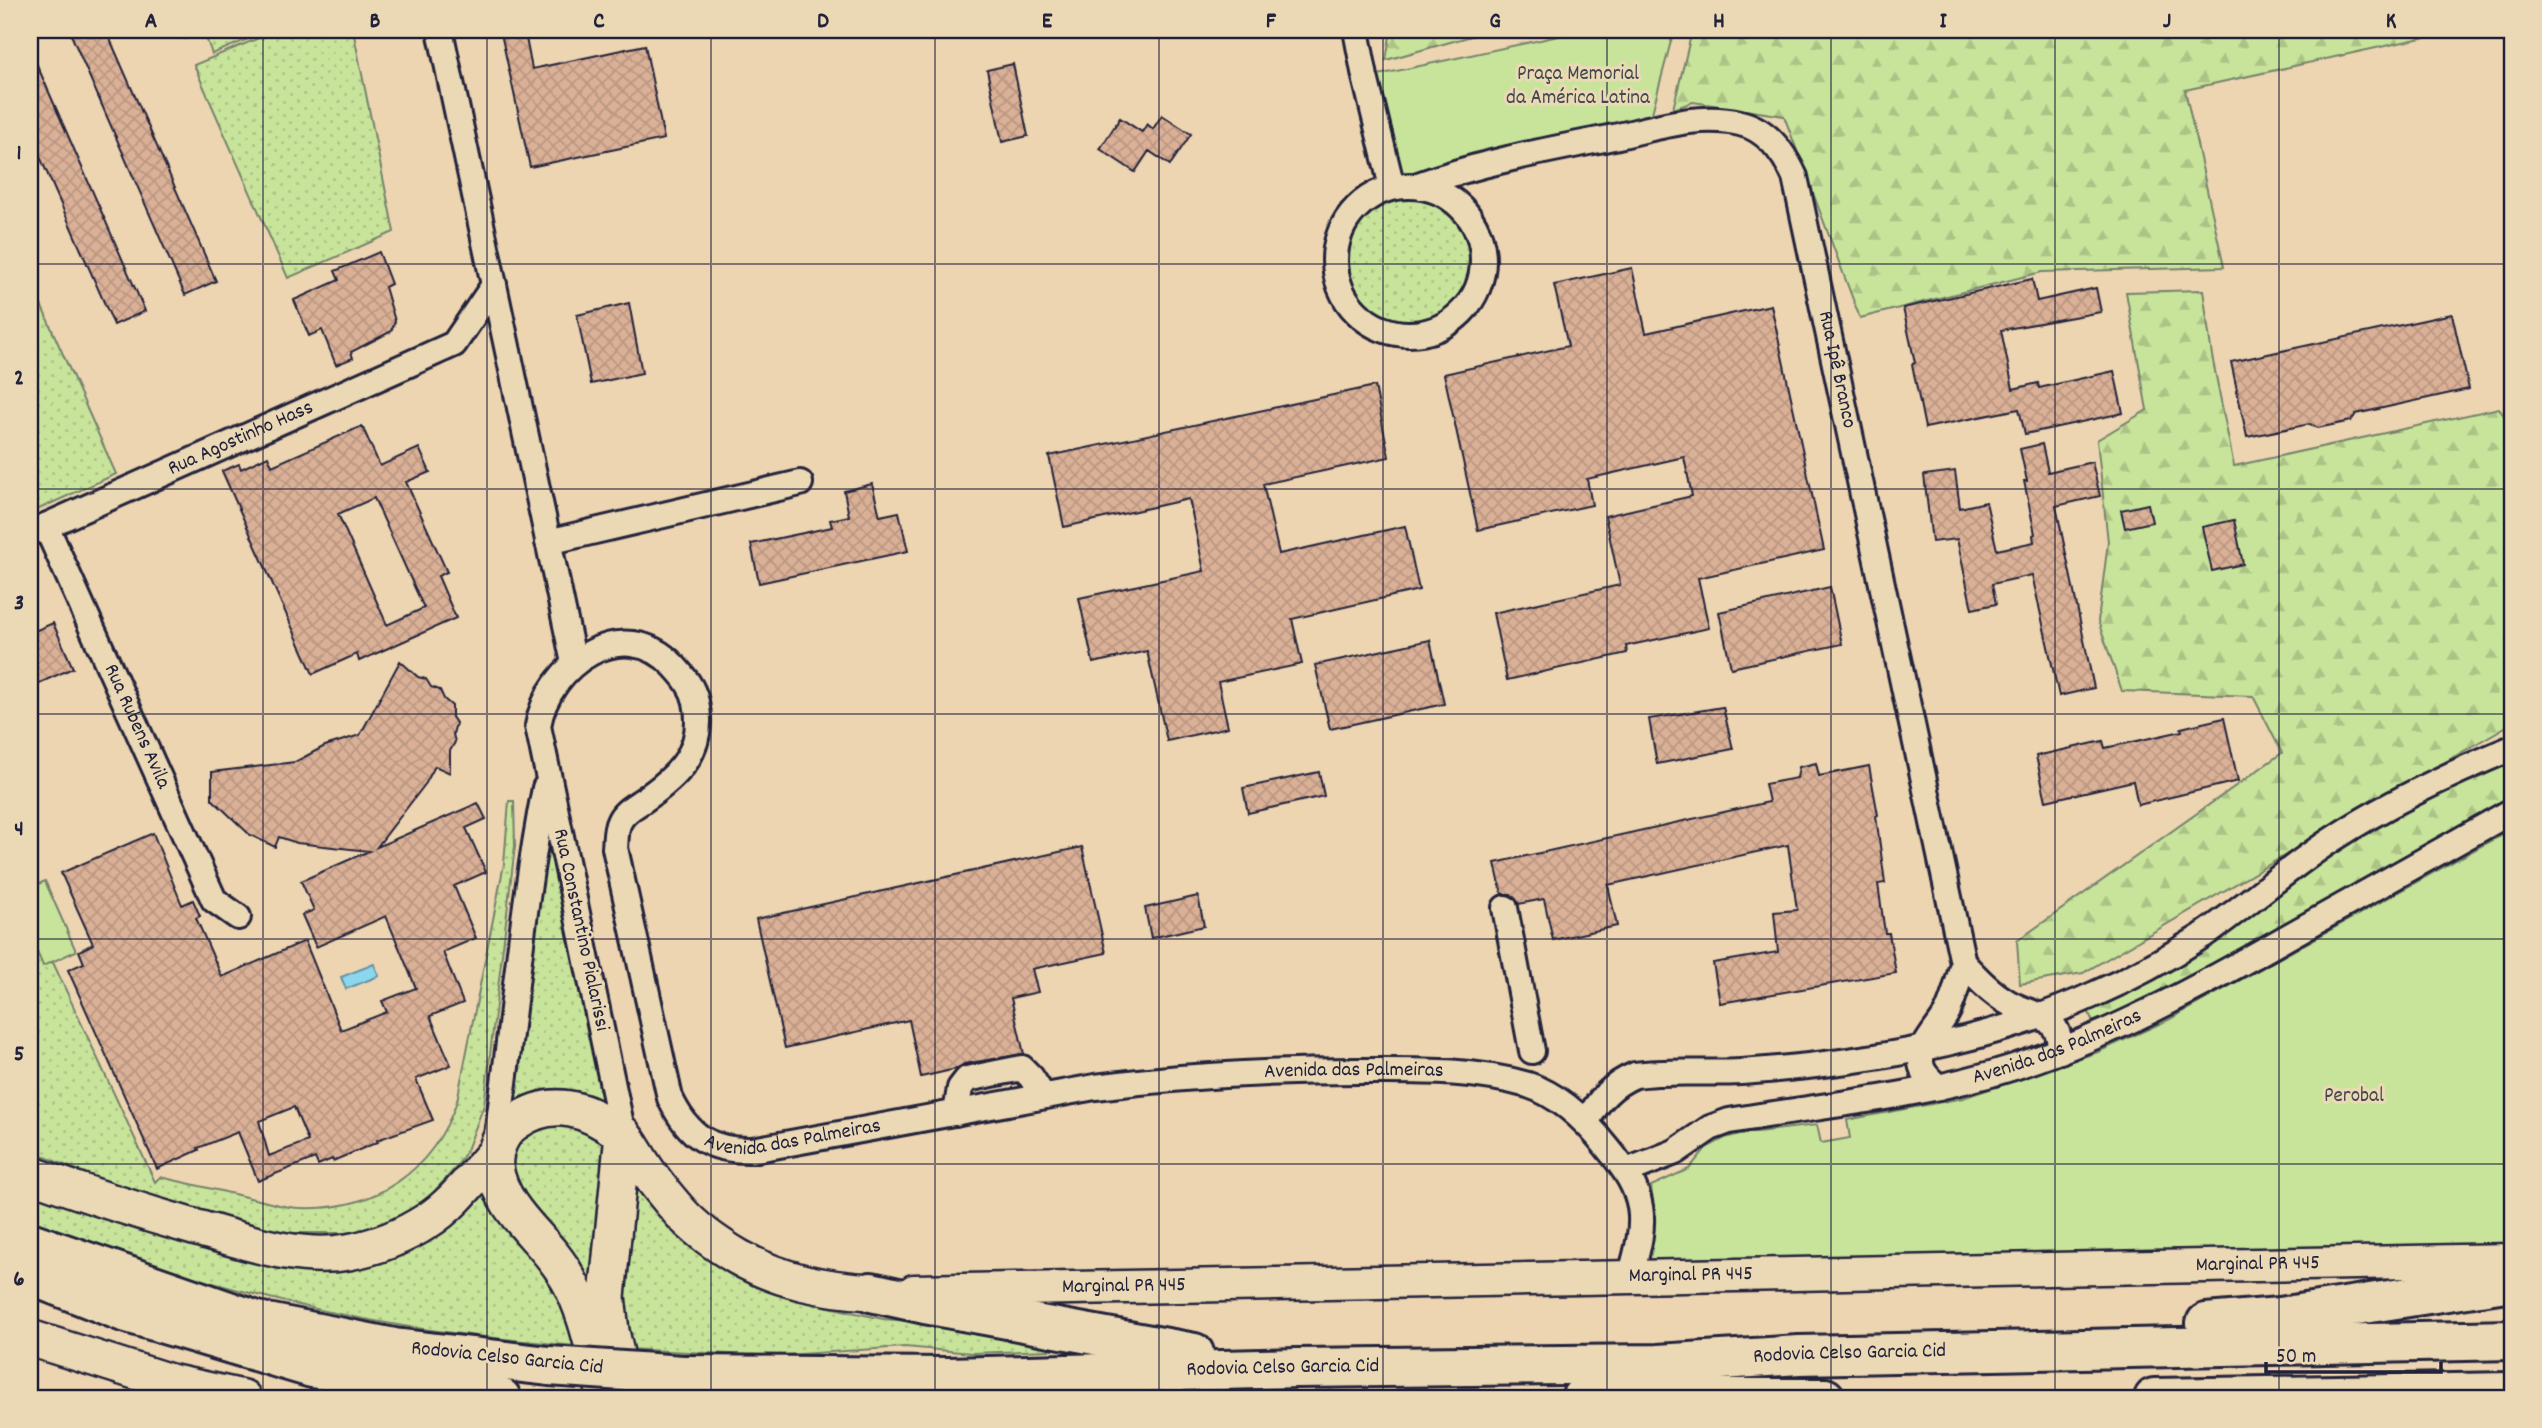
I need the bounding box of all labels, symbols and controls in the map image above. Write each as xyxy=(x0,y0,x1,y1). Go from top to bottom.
text: A xyxy=(145,6,157,39)
text: B xyxy=(370,6,381,39)
text: C xyxy=(593,6,605,39)
text: D xyxy=(817,6,829,39)
text: E xyxy=(1042,6,1053,39)
text: F xyxy=(1266,6,1277,39)
text: G xyxy=(1489,6,1501,39)
text: H xyxy=(1713,6,1725,39)
text: I xyxy=(1939,6,1947,39)
text: J xyxy=(2163,6,2171,39)
text: K xyxy=(2386,6,2397,39)
park label: Praça Memorial da América Latina xyxy=(1506,60,1651,114)
text: 1 xyxy=(16,138,22,171)
street label: Rua Ipê Branco xyxy=(1809,308,1863,431)
text: 2 xyxy=(14,363,24,396)
street label: Rua Agostinho Hass xyxy=(164,393,318,484)
text: 3 xyxy=(14,588,24,621)
street label: Rua Rubens Avila xyxy=(95,659,178,795)
text: 4 xyxy=(14,814,24,847)
street label: Rua Constantino Pialarissi xyxy=(544,826,616,1034)
street label: Avenida das Palmeiras xyxy=(1969,1002,2147,1093)
text: 5 xyxy=(14,1039,24,1072)
street label: Avenida das Palmeiras xyxy=(1264,1056,1444,1088)
park label: Perobal xyxy=(2324,1082,2384,1112)
street label: Avenida das Palmeiras xyxy=(699,1112,884,1165)
street label: Marginal PR 445 xyxy=(2195,1249,2320,1281)
street label: Marginal PR 445 xyxy=(1628,1260,1753,1292)
text: 6 xyxy=(13,1264,25,1297)
street label: Marginal PR 445 xyxy=(1062,1271,1186,1303)
scale bar xyxy=(2266,1330,2440,1374)
street label: Rodovia Celso Garcia Cid xyxy=(410,1334,604,1384)
street label: Rodovia Celso Garcia Cid xyxy=(1752,1337,1946,1373)
text: 50 m xyxy=(2276,1343,2316,1373)
street label: Rodovia Celso Garcia Cid xyxy=(1186,1352,1380,1386)

